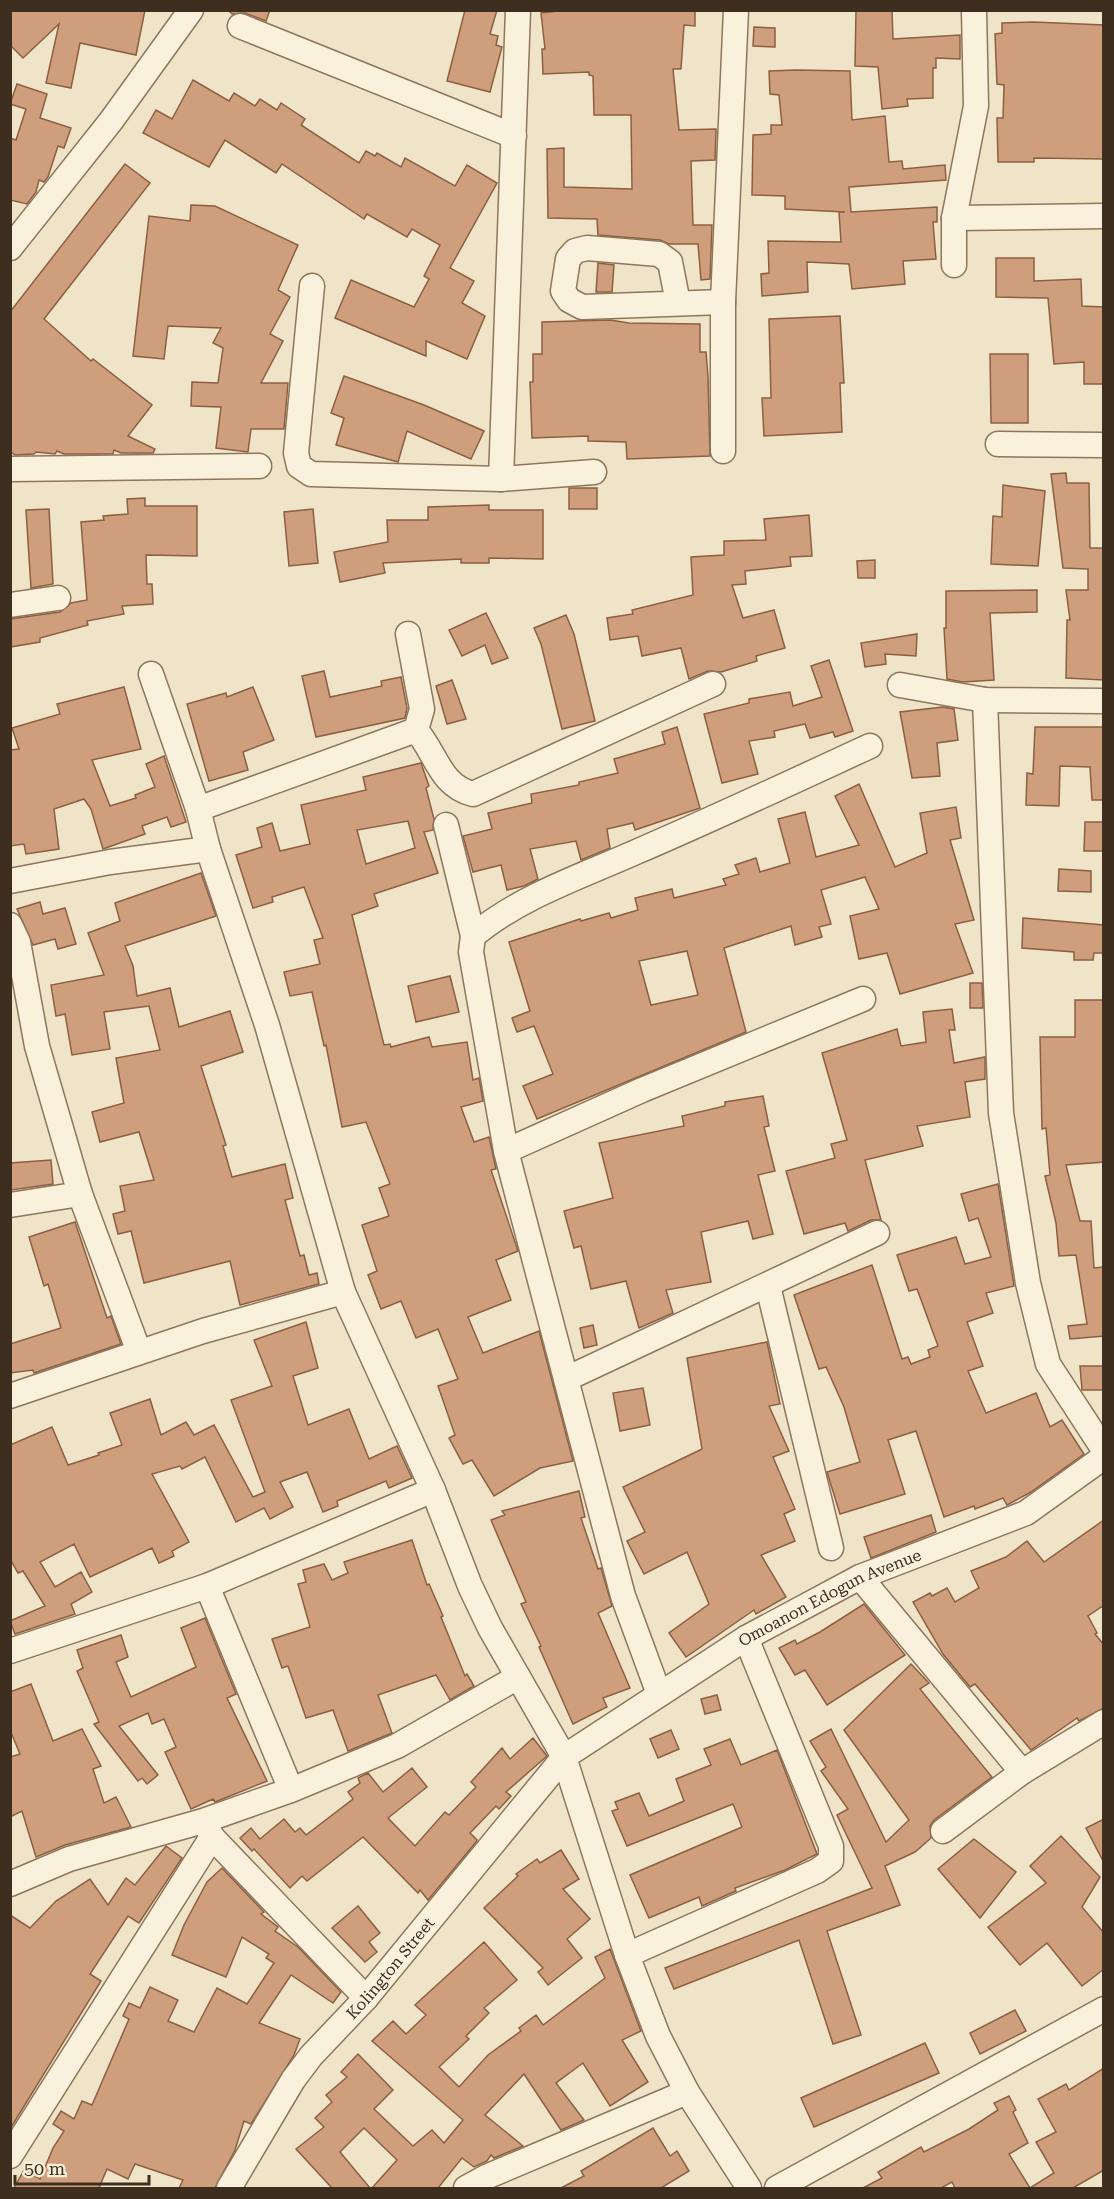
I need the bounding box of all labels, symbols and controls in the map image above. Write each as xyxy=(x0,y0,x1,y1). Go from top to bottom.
street label: Omoanon Edogun Avenue xyxy=(734,1545,924,1650)
street label: Kolington Street xyxy=(342,1913,438,2023)
scale bar xyxy=(15,2148,148,2186)
text: 50 m xyxy=(24,2158,65,2179)

